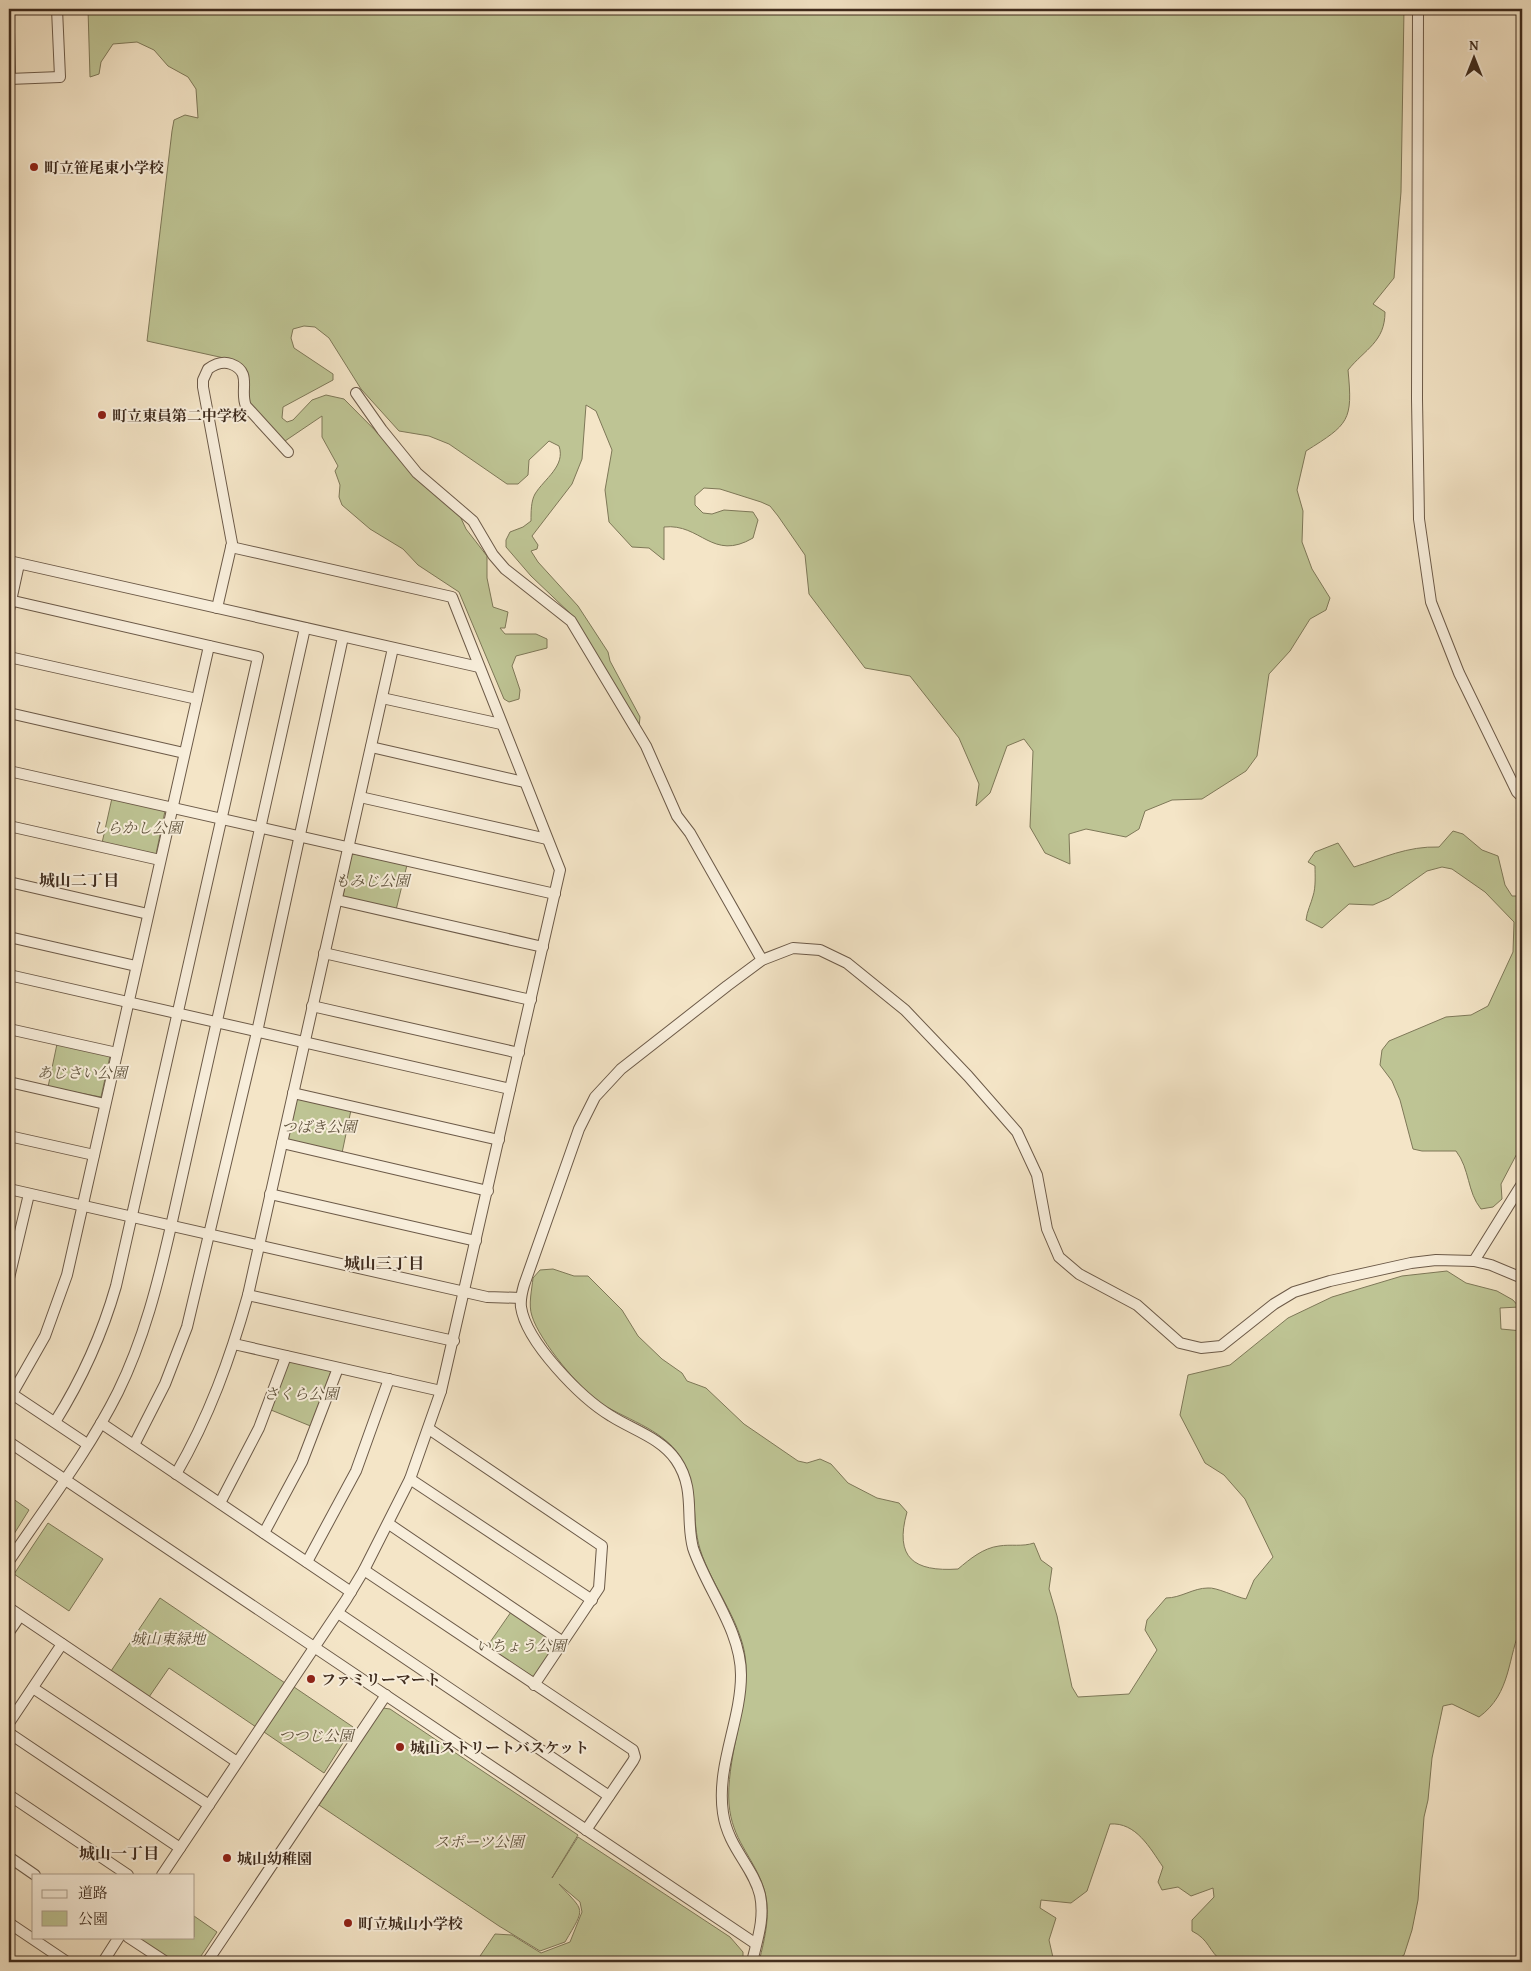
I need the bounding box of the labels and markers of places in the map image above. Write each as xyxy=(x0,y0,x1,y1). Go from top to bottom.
place label: 町立笹尾東小学校 xyxy=(44,157,164,178)
marker: 町立笹尾東小学校 xyxy=(28,161,40,173)
place label: 町立東員第二中学校 xyxy=(112,405,247,426)
marker: 町立東員第二中学校 xyxy=(96,409,108,421)
place label: ファミリーマート xyxy=(321,1669,441,1690)
marker: ファミリーマート xyxy=(305,1673,317,1685)
place label: 城山ストリートバスケット xyxy=(410,1737,589,1758)
marker: 城山ストリートバスケット xyxy=(394,1741,406,1753)
place label: 城山幼稚園 xyxy=(237,1848,312,1869)
marker: 城山幼稚園 xyxy=(221,1852,233,1864)
place label: 町立城山小学校 xyxy=(358,1913,463,1934)
marker: 町立城山小学校 xyxy=(342,1917,354,1929)

